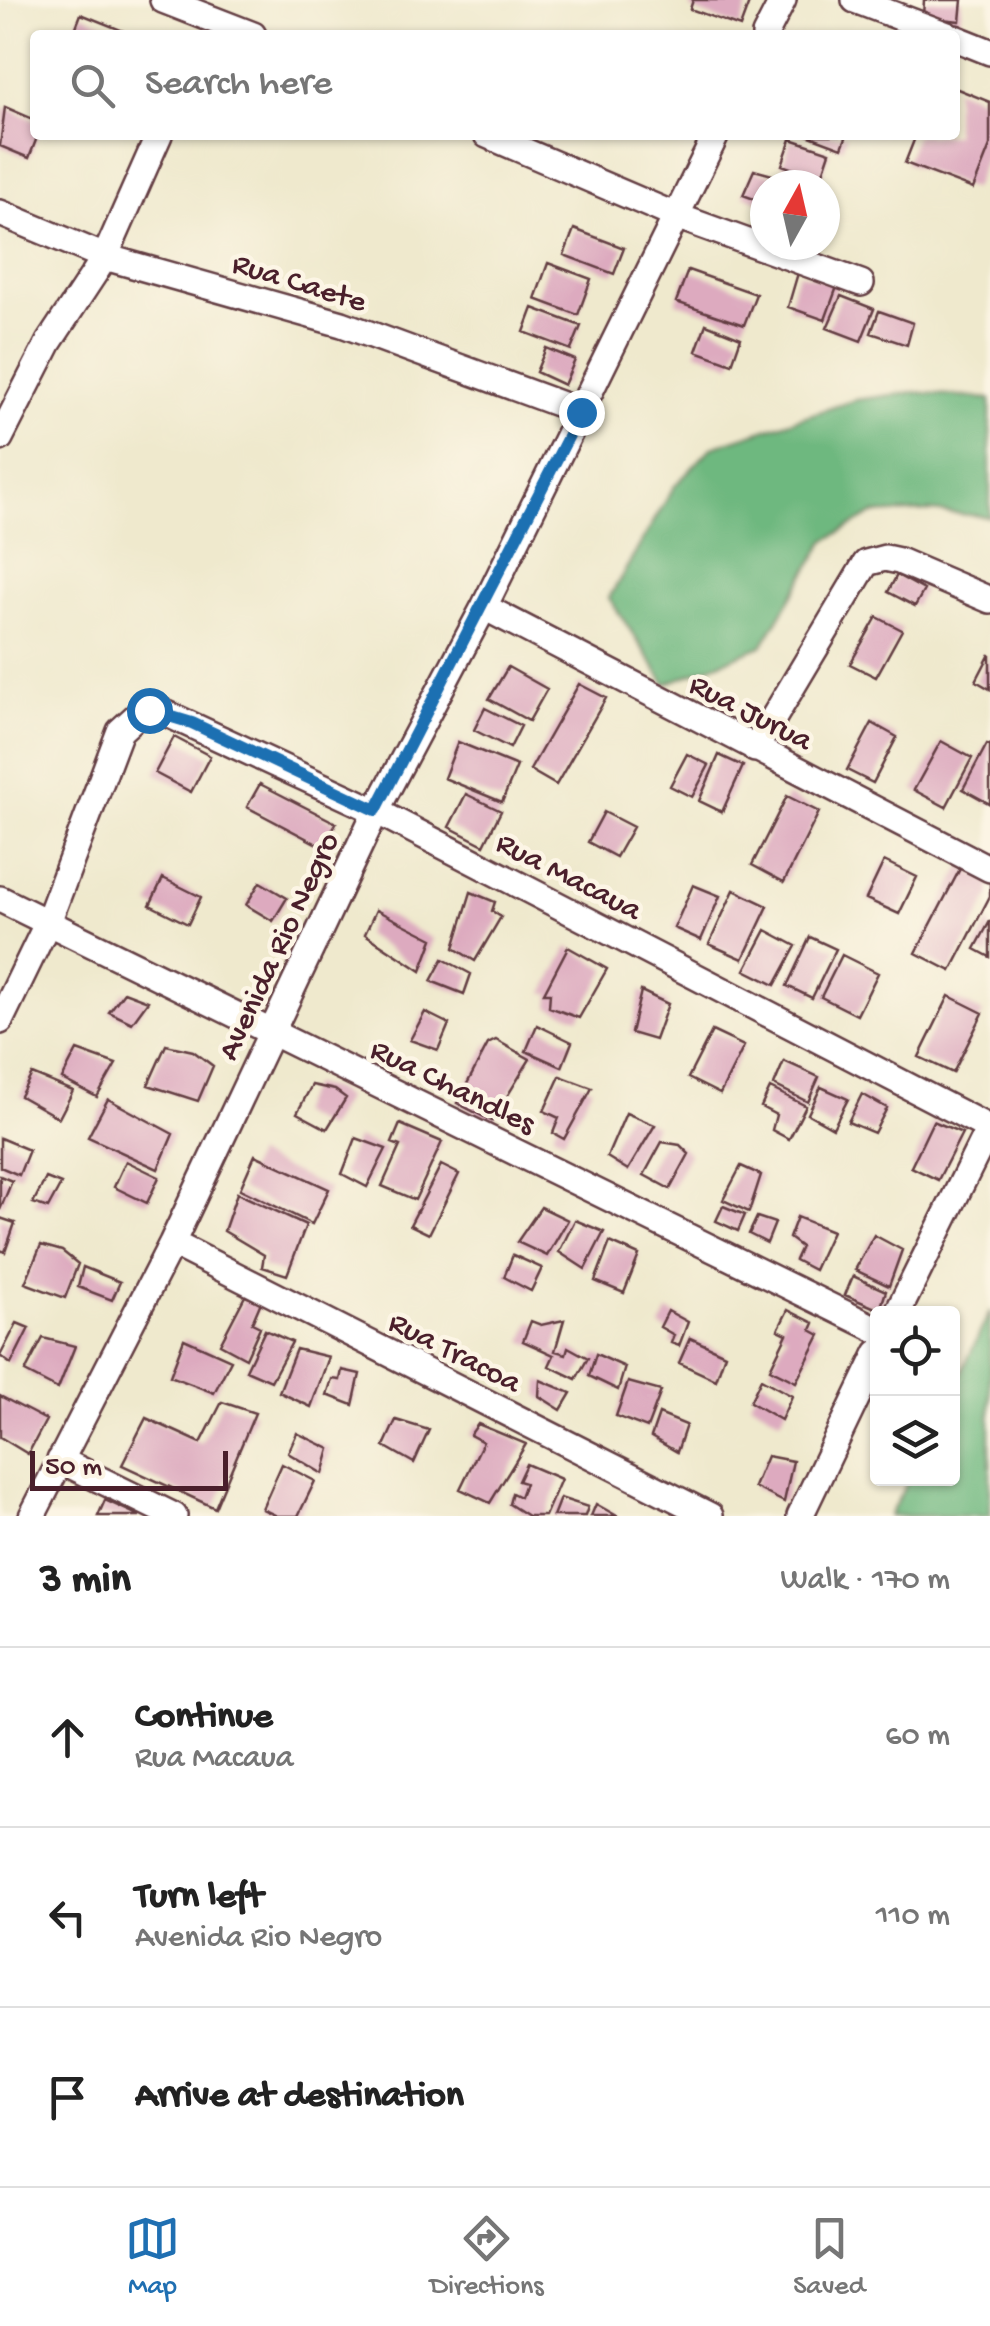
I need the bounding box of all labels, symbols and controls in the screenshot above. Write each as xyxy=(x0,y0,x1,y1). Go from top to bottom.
search box xyxy=(30,30,960,140)
icon: search xyxy=(65,58,120,113)
text: Search here xyxy=(145,63,332,107)
north arrow xyxy=(750,170,840,260)
street label: Rua Caete xyxy=(227,246,371,323)
route end xyxy=(559,390,605,436)
street label: Rua Jurua xyxy=(682,667,819,762)
route start xyxy=(127,688,173,734)
street label: Rua Macaua xyxy=(488,826,648,932)
street label: Avenida Rio Negro xyxy=(211,827,350,1067)
street label: Rua Chandles xyxy=(363,1032,542,1145)
street label: Rua Tracoa xyxy=(381,1305,528,1405)
map controls xyxy=(870,1306,960,1486)
button: locate xyxy=(870,1306,960,1396)
button: layers xyxy=(870,1396,960,1486)
scale bar xyxy=(30,1446,228,1490)
text: 50 m xyxy=(45,1452,102,1485)
text: 3 min xyxy=(40,1557,131,1606)
text: Walk · 170 m xyxy=(780,1562,950,1600)
text: Continue xyxy=(135,1696,273,1740)
icon: ahead xyxy=(40,1710,95,1765)
text: 60 m xyxy=(885,1718,950,1756)
text: Rua Macaua xyxy=(135,1740,294,1778)
text: Turn left xyxy=(135,1876,263,1920)
icon: left xyxy=(40,1890,95,1945)
text: 110 m xyxy=(876,1898,950,1936)
text: Avenida Rio Negro xyxy=(135,1920,382,1958)
icon: arrive xyxy=(40,2070,95,2125)
text: Arrive at destination xyxy=(135,2075,464,2119)
tab: Map xyxy=(125,2211,180,2304)
tab: Directions xyxy=(430,2211,544,2304)
tab: Saved xyxy=(793,2211,865,2304)

